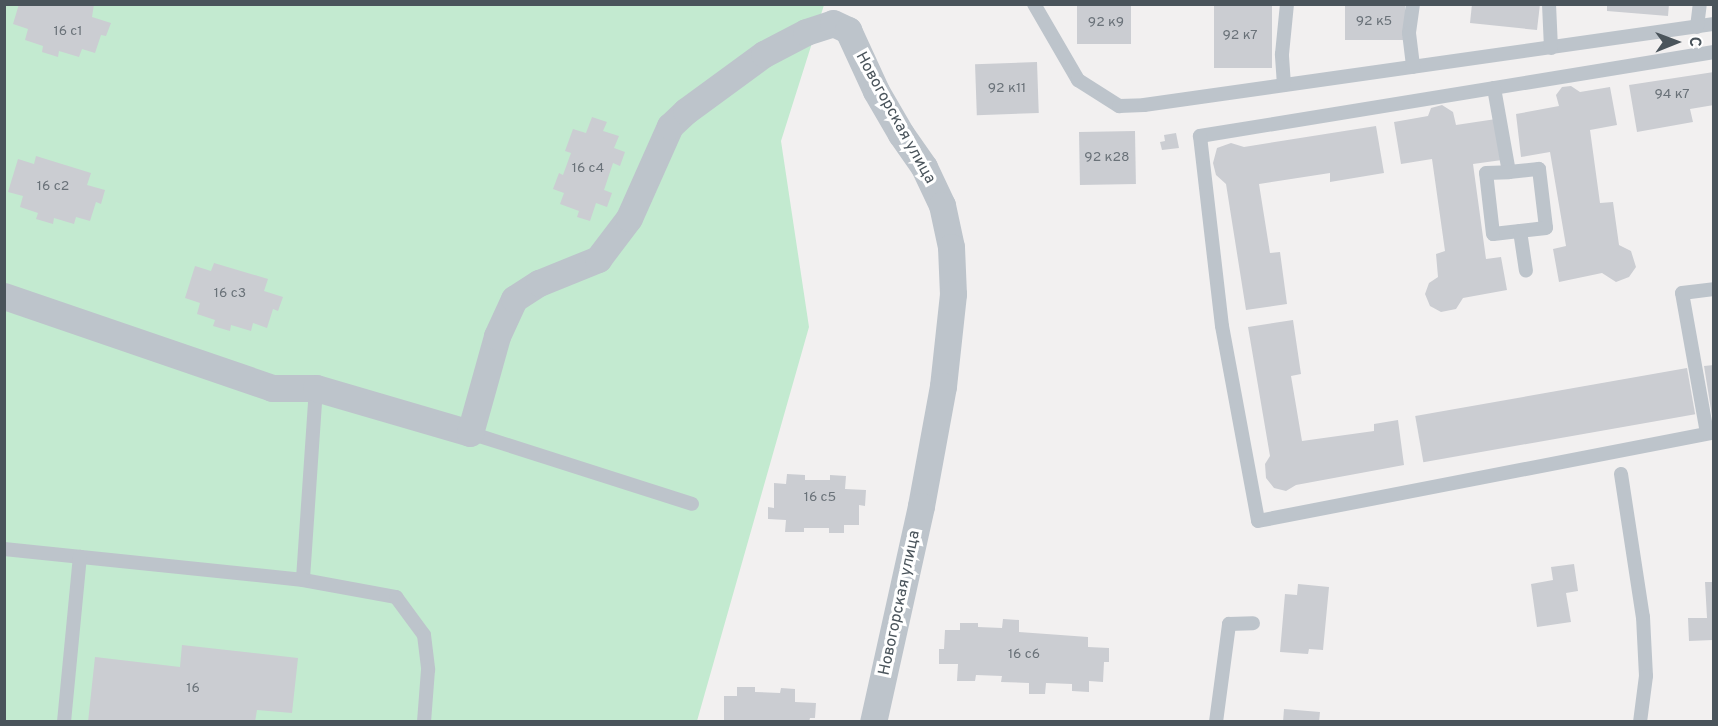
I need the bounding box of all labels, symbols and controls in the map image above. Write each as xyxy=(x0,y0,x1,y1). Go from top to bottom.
north arrow xyxy=(1646,12,1706,72)
house number: 92 к5 xyxy=(1356,14,1392,30)
house number: 92 к9 xyxy=(1088,15,1124,31)
house number: 16 с1 xyxy=(53,24,83,40)
house number: 92 к7 xyxy=(1222,28,1258,44)
text: С xyxy=(1684,36,1704,47)
street label: Новогорская улица xyxy=(851,49,939,187)
house number: 92 к11 xyxy=(988,81,1026,97)
house number: 94 к7 xyxy=(1654,87,1690,103)
house number: 92 к28 xyxy=(1084,150,1130,166)
house number: 16 с4 xyxy=(572,161,604,177)
house number: 16 с2 xyxy=(37,179,69,195)
house number: 16 с3 xyxy=(214,286,246,302)
house number: 16 с5 xyxy=(804,490,836,506)
street label: Новогорская улица xyxy=(875,529,925,677)
house number: 16 с6 xyxy=(1008,647,1040,663)
house number: 16 xyxy=(186,681,200,697)

